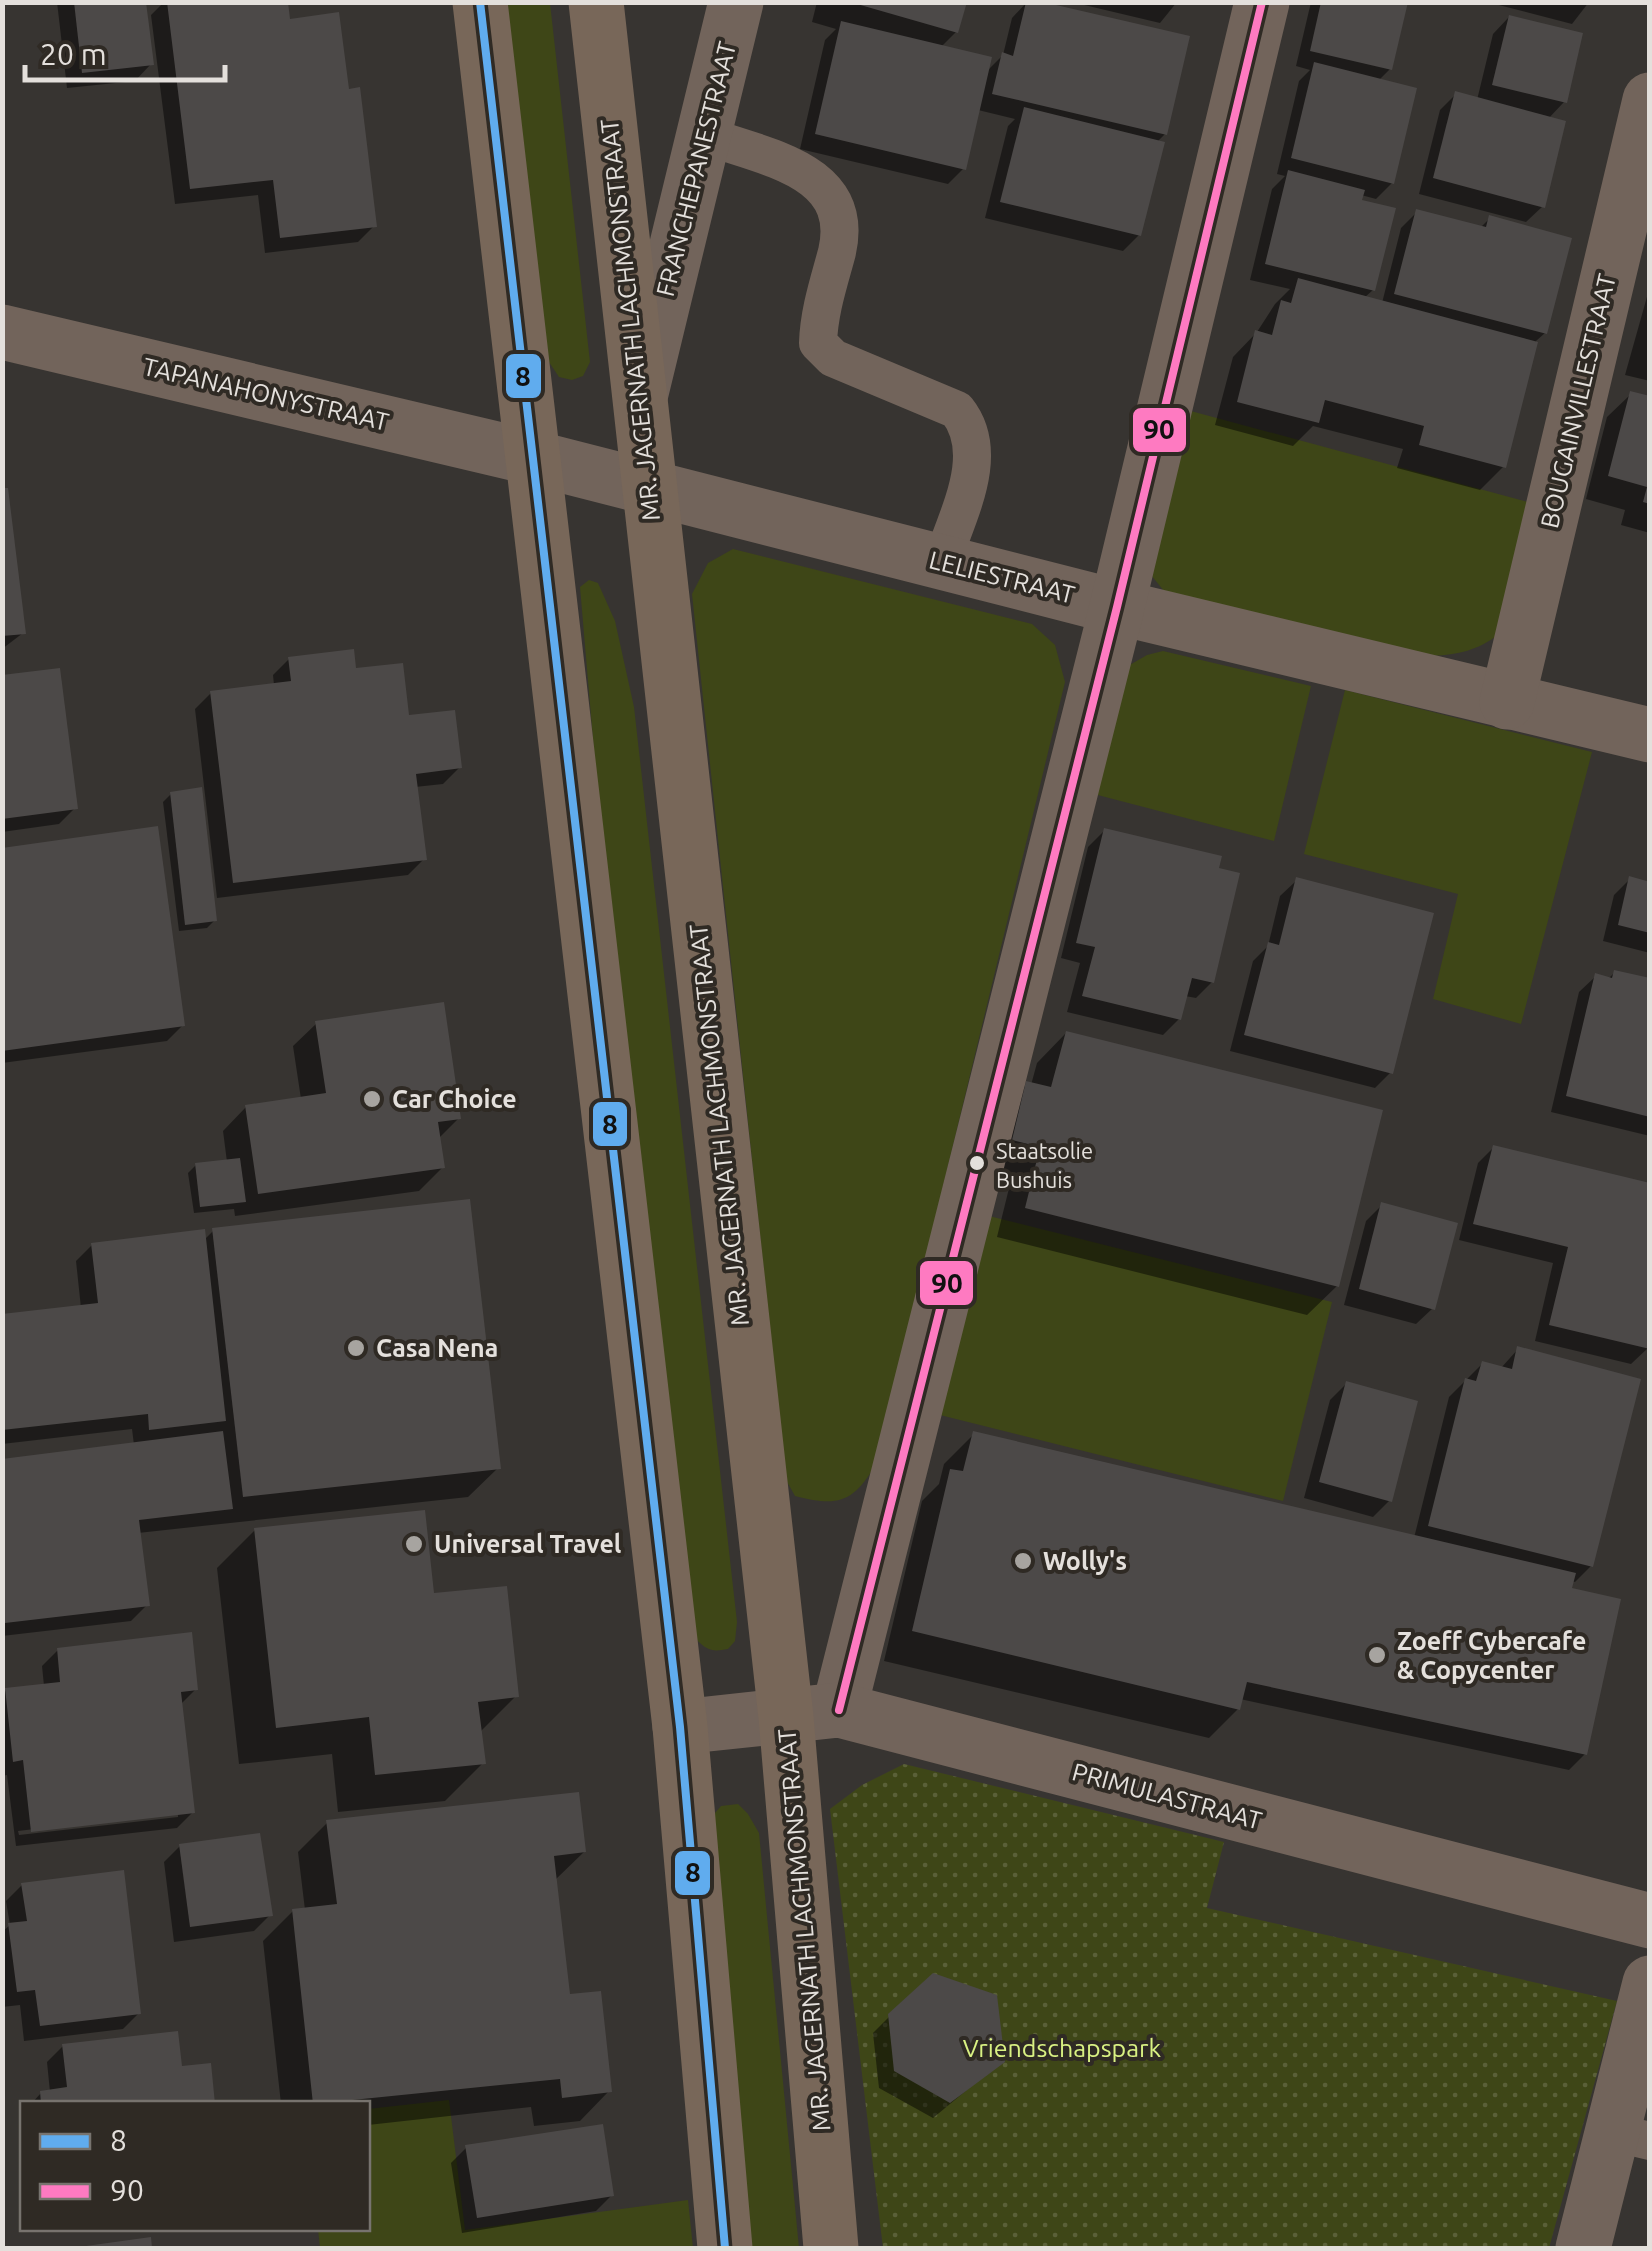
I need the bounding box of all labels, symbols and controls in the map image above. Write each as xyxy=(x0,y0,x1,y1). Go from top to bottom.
scale bar xyxy=(25,20,225,82)
text: 20 m xyxy=(40,37,107,71)
street label: FRANCHEPANESTRAAT xyxy=(651,39,741,299)
street label: MR. JAGERNATH LACHMONSTRAAT xyxy=(595,118,665,522)
street label: BOUGAINVILLESTRAAT xyxy=(1535,271,1621,531)
street label: TAPANAHONYSTRAAT xyxy=(140,352,392,436)
line badge: 8 xyxy=(504,352,543,400)
text: 8 xyxy=(515,360,531,391)
line badge: 90 xyxy=(1131,406,1188,454)
text: 90 xyxy=(1143,413,1175,444)
street label: LELIESTRAAT xyxy=(926,545,1078,609)
street label: MR. JAGERNATH LACHMONSTRAAT xyxy=(684,923,754,1327)
place label: Car Choice xyxy=(392,1085,517,1113)
marker: Car Choice xyxy=(361,1088,383,1110)
line badge: 8 xyxy=(591,1100,629,1148)
text: 8 xyxy=(602,1108,618,1139)
place label: Staatsolie Bushuis xyxy=(996,1138,1093,1192)
marker: Staatsolie Bushuis xyxy=(967,1153,987,1173)
line badge: 90 xyxy=(918,1259,975,1307)
text: 90 xyxy=(931,1267,963,1298)
place label: Casa Nena xyxy=(376,1334,498,1362)
marker: Casa Nena xyxy=(345,1337,367,1359)
place label: Universal Travel xyxy=(434,1530,622,1558)
marker: Universal Travel xyxy=(403,1533,425,1555)
place label: Wolly's xyxy=(1043,1547,1127,1575)
marker: Wolly's xyxy=(1012,1550,1034,1572)
place label: Zoeff Cybercafe & Copycenter xyxy=(1397,1627,1586,1684)
marker: Zoeff Cybercafe & Copycenter xyxy=(1366,1644,1388,1666)
street label: MR. JAGERNATH LACHMONSTRAAT xyxy=(772,1727,836,2132)
street label: PRIMULASTRAAT xyxy=(1069,1757,1265,1835)
line badge: 8 xyxy=(673,1849,712,1897)
text: 8 xyxy=(685,1856,701,1887)
park label: Vriendschapspark xyxy=(963,2034,1162,2062)
legend xyxy=(20,2101,370,2231)
text: 8 xyxy=(110,2123,127,2157)
text: 90 xyxy=(110,2173,144,2207)

